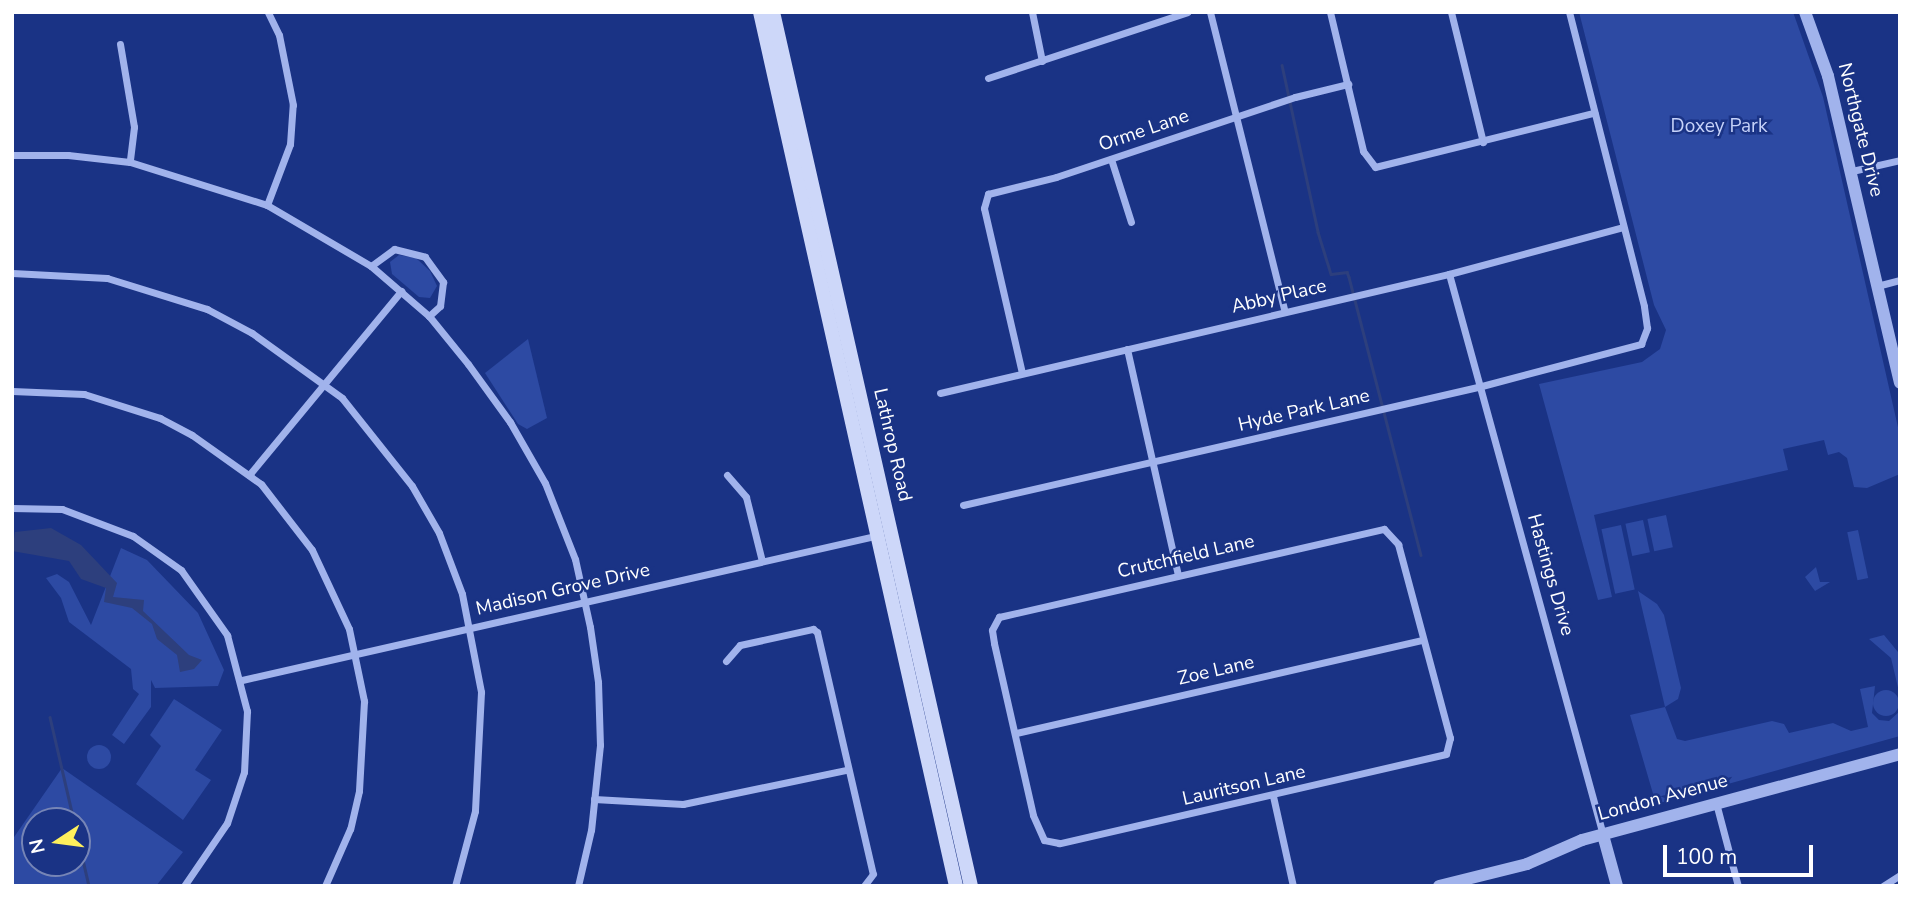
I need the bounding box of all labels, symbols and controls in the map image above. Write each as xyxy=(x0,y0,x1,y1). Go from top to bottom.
street label: Northgate Drive xyxy=(1832,61,1888,199)
street label: Orme Lane xyxy=(1096,105,1192,157)
park label: Doxey Park xyxy=(1671,116,1767,138)
street label: Abby Place xyxy=(1229,275,1329,319)
street label: Hyde Park Lane xyxy=(1236,385,1372,437)
street label: Lathrop Road xyxy=(868,386,916,504)
street label: Hastings Drive xyxy=(1522,511,1578,639)
street label: Crutchfield Lane xyxy=(1115,530,1257,584)
street label: Madison Grove Drive xyxy=(474,559,652,621)
street label: Zoe Lane xyxy=(1176,651,1256,691)
street label: Lauritson Lane xyxy=(1180,761,1308,811)
street label: London Avenue xyxy=(1596,770,1730,826)
north arrow xyxy=(21,807,91,877)
scale bar xyxy=(1667,832,1818,876)
text: N xyxy=(23,836,52,856)
text: 100 m xyxy=(1676,843,1737,871)

